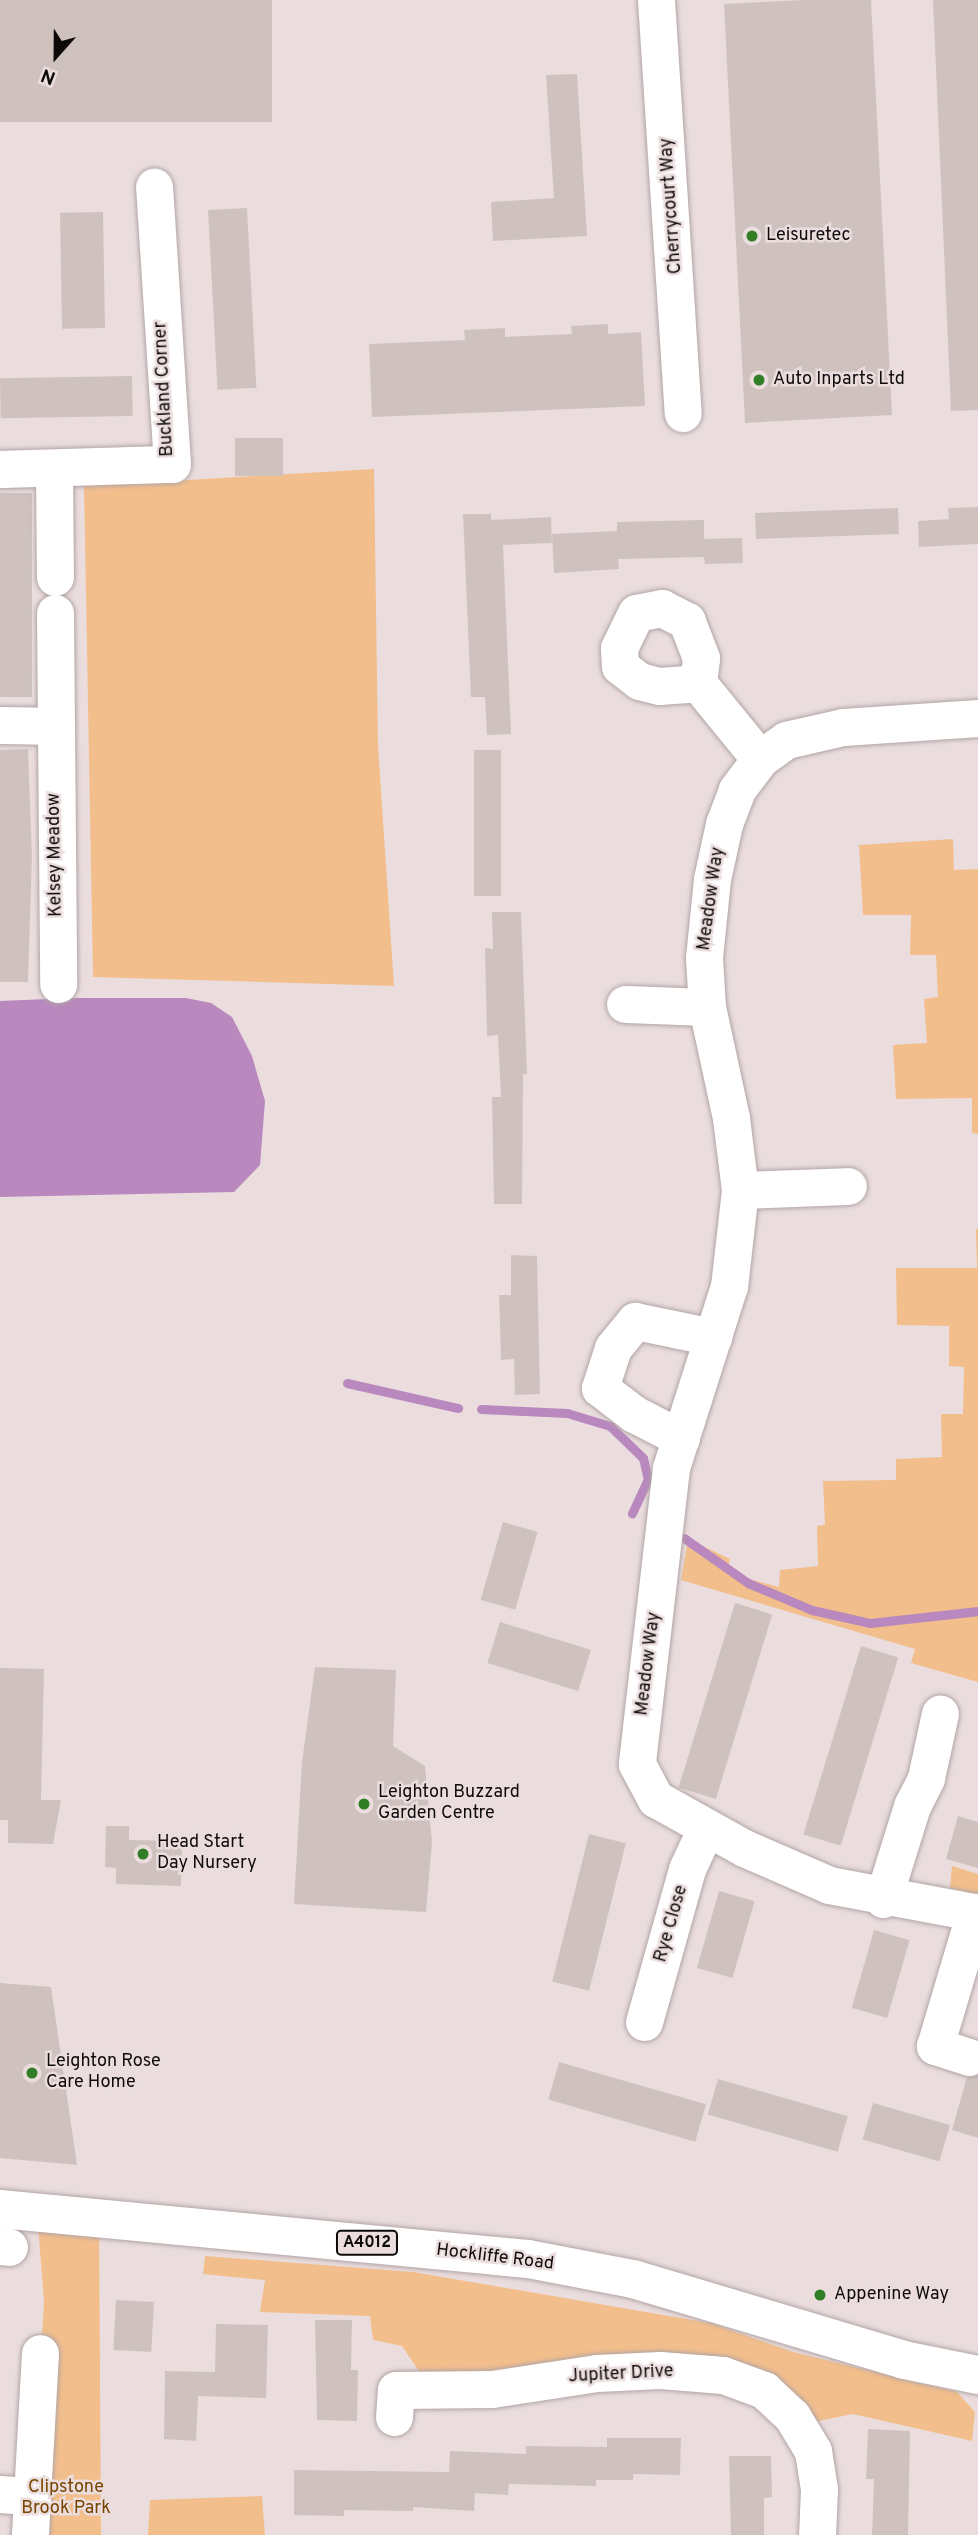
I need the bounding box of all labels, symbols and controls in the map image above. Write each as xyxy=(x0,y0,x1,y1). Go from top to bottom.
north arrow xyxy=(21,21,91,91)
text: N xyxy=(38,62,59,89)
street label: Cherrycourt Way xyxy=(656,137,688,275)
place label: Leisuretec xyxy=(766,225,851,247)
marker: Leisuretec xyxy=(744,228,760,244)
street label: Buckland Corner xyxy=(151,321,179,457)
place label: Auto Inparts Ltd xyxy=(773,369,905,391)
marker: Auto Inparts Ltd xyxy=(751,372,767,388)
street label: Kelsey Meadow xyxy=(44,793,68,917)
street label: Meadow Way xyxy=(694,846,730,952)
street label: Meadow Way xyxy=(632,1611,666,1717)
place label: Leighton Buzzard Garden Centre xyxy=(378,1783,520,1826)
marker: Leighton Buzzard Garden Centre xyxy=(356,1796,372,1812)
place label: Head Start Day Nursery xyxy=(157,1833,257,1876)
marker: Head Start Day Nursery xyxy=(135,1846,151,1862)
street label: Rye Close xyxy=(651,1883,693,1965)
place label: Leighton Rose Care Home xyxy=(46,2052,161,2094)
marker: Leighton Rose Care Home xyxy=(24,2065,40,2081)
road number: A4012 xyxy=(336,2230,398,2256)
street label: Hockliffe Road xyxy=(435,2240,555,2276)
place label: Appenine Way xyxy=(834,2284,949,2306)
marker: Appenine Way xyxy=(812,2287,828,2303)
street label: Jupiter Drive xyxy=(568,2361,674,2389)
park label: Clipstone Brook Park xyxy=(21,2478,111,2520)

